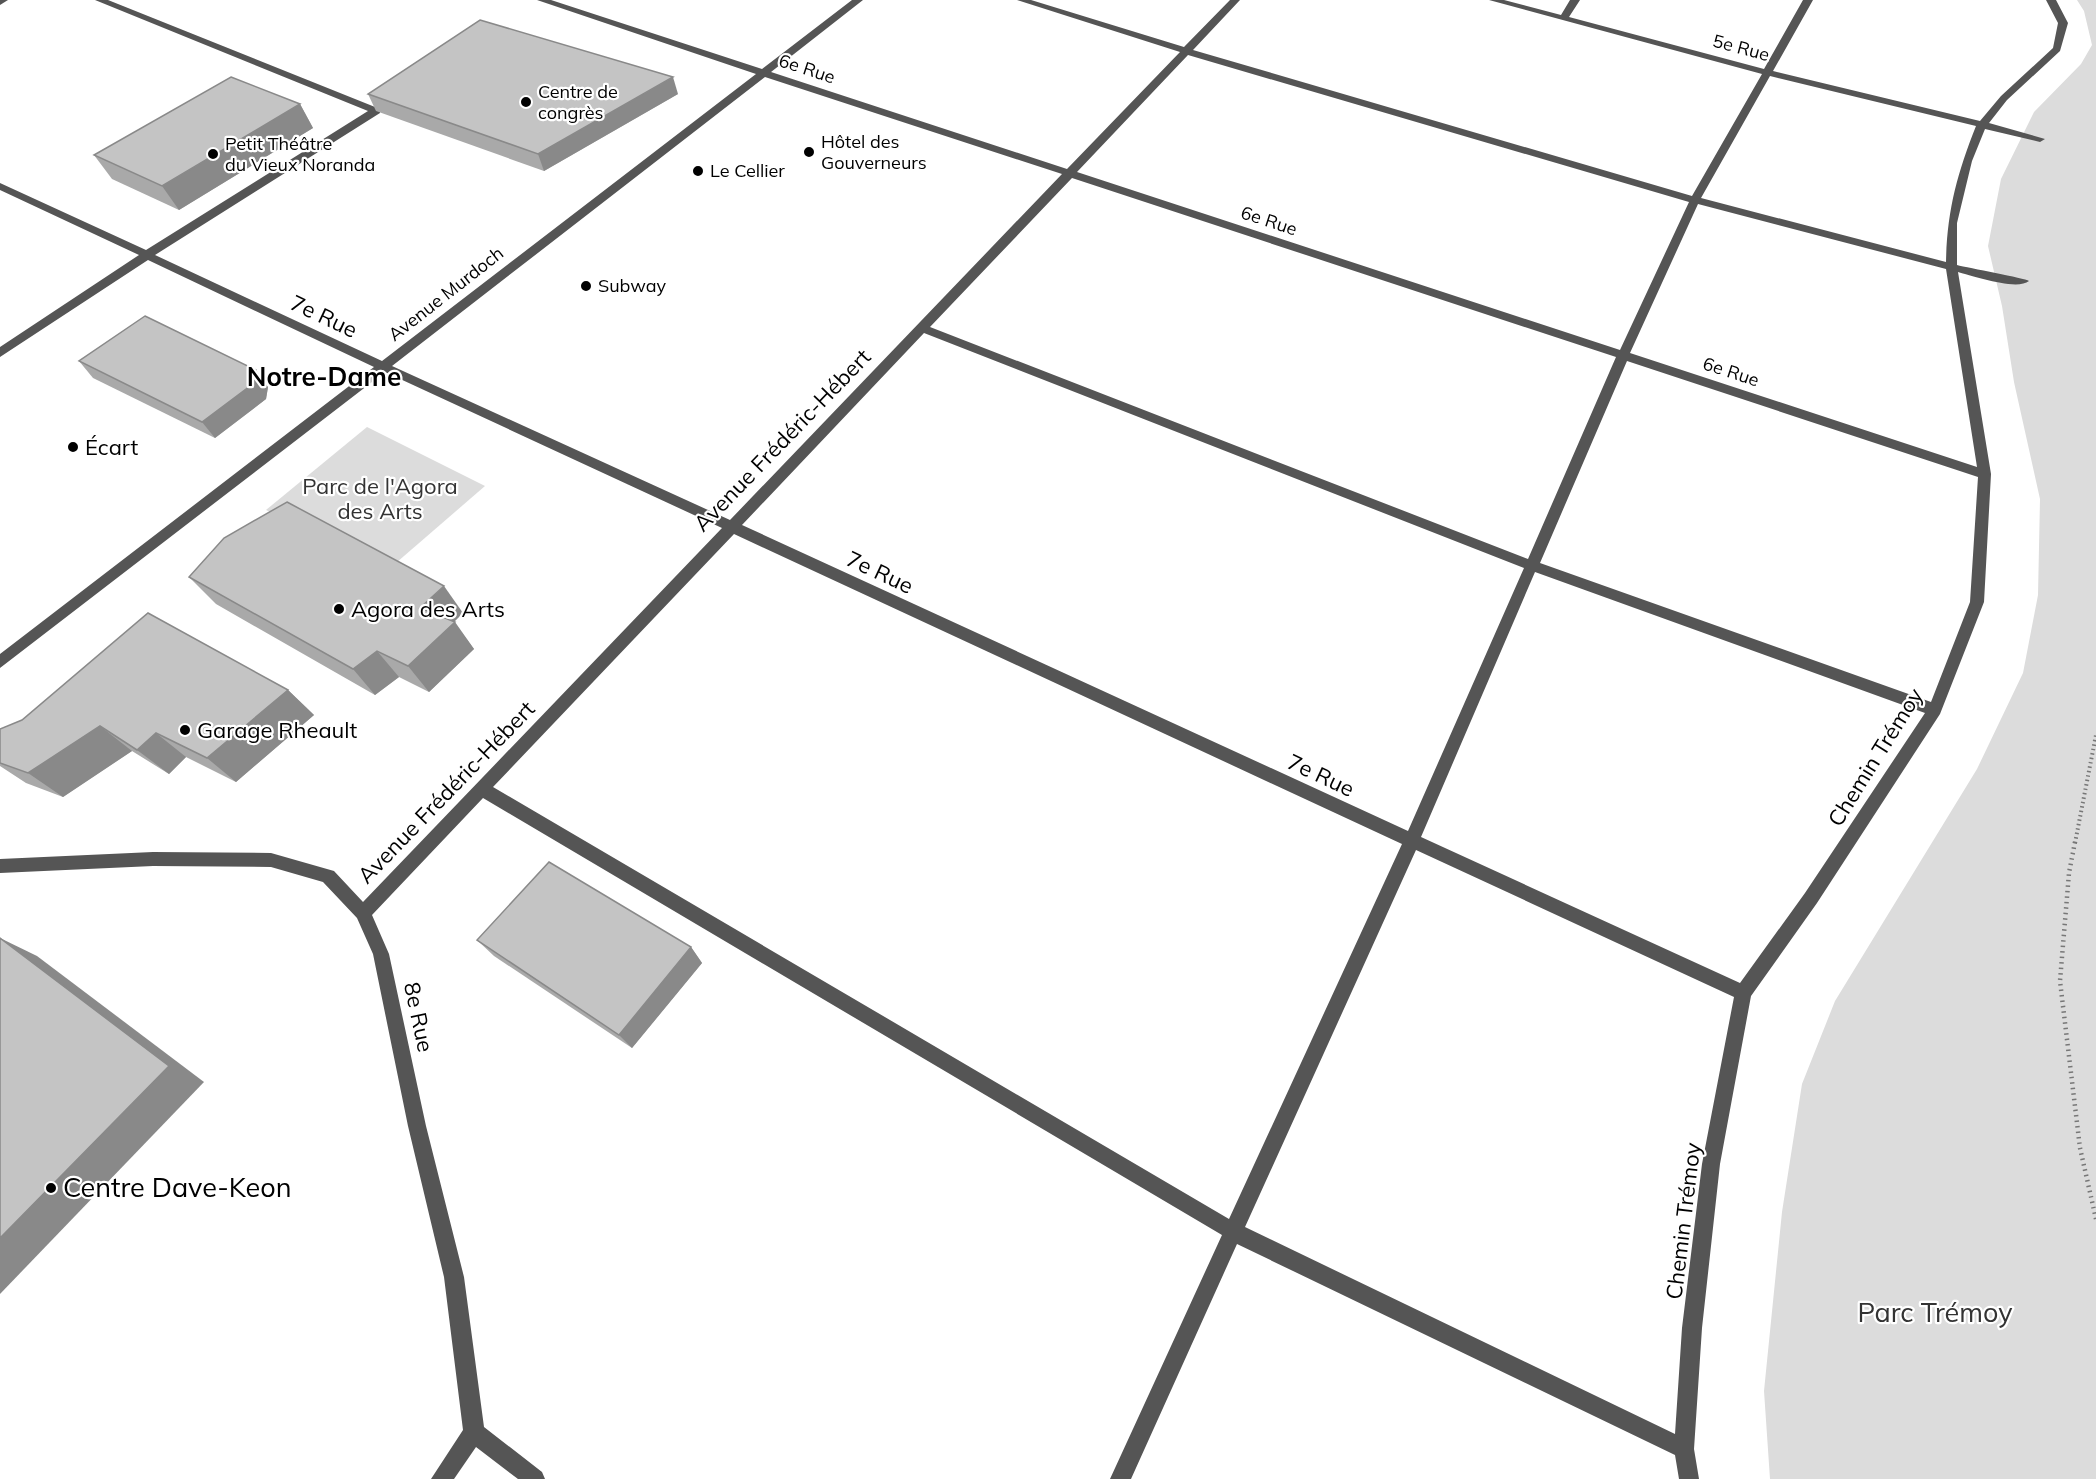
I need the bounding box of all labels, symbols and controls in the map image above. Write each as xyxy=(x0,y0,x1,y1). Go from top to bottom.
street label: 5e Rue xyxy=(1710,29,1772,66)
street label: 6e Rue xyxy=(776,49,838,88)
place label: Centre de congrès xyxy=(538,80,618,124)
marker: Centre de congrès xyxy=(519,95,533,109)
place label: Hôtel des Gouverneurs xyxy=(821,130,927,174)
place label: Petit Théâtre du Vieux Noranda xyxy=(225,132,375,176)
marker: Hôtel des Gouverneurs xyxy=(802,145,816,159)
marker: Petit Théâtre du Vieux Noranda xyxy=(206,147,220,161)
place label: Le Cellier xyxy=(710,159,785,182)
marker: Le Cellier xyxy=(691,164,705,178)
street label: 6e Rue xyxy=(1238,201,1300,240)
street label: Avenue Murdoch xyxy=(383,241,508,346)
place label: Subway xyxy=(598,274,666,297)
marker: Subway xyxy=(579,279,593,293)
street label: 7e Rue xyxy=(286,288,362,344)
street label: Avenue Frédéric-Hébert xyxy=(688,343,877,537)
street label: 6e Rue xyxy=(1700,352,1762,391)
district label: Notre-Dame xyxy=(247,360,401,393)
place label: Écart xyxy=(85,433,138,461)
marker: Écart xyxy=(66,440,80,454)
park label: Parc de l'Agora des Arts xyxy=(302,472,458,525)
street label: 7e Rue xyxy=(842,544,918,600)
place label: Agora des Arts xyxy=(351,595,505,623)
marker: Agora des Arts xyxy=(332,602,346,616)
street label: Chemin Trémoy xyxy=(1821,682,1929,831)
street label: Avenue Frédéric-Hébert xyxy=(352,695,541,889)
place label: Garage Rheault xyxy=(197,716,358,744)
marker: Garage Rheault xyxy=(178,723,192,737)
street label: 7e Rue xyxy=(1283,747,1359,803)
street label: 8e Rue xyxy=(398,979,440,1055)
street label: Chemin Trémoy xyxy=(1659,1141,1707,1301)
place label: Centre Dave-Keon xyxy=(63,1170,292,1204)
marker: Centre Dave-Keon xyxy=(44,1181,58,1195)
park label: Parc Trémoy xyxy=(1858,1295,2013,1329)

